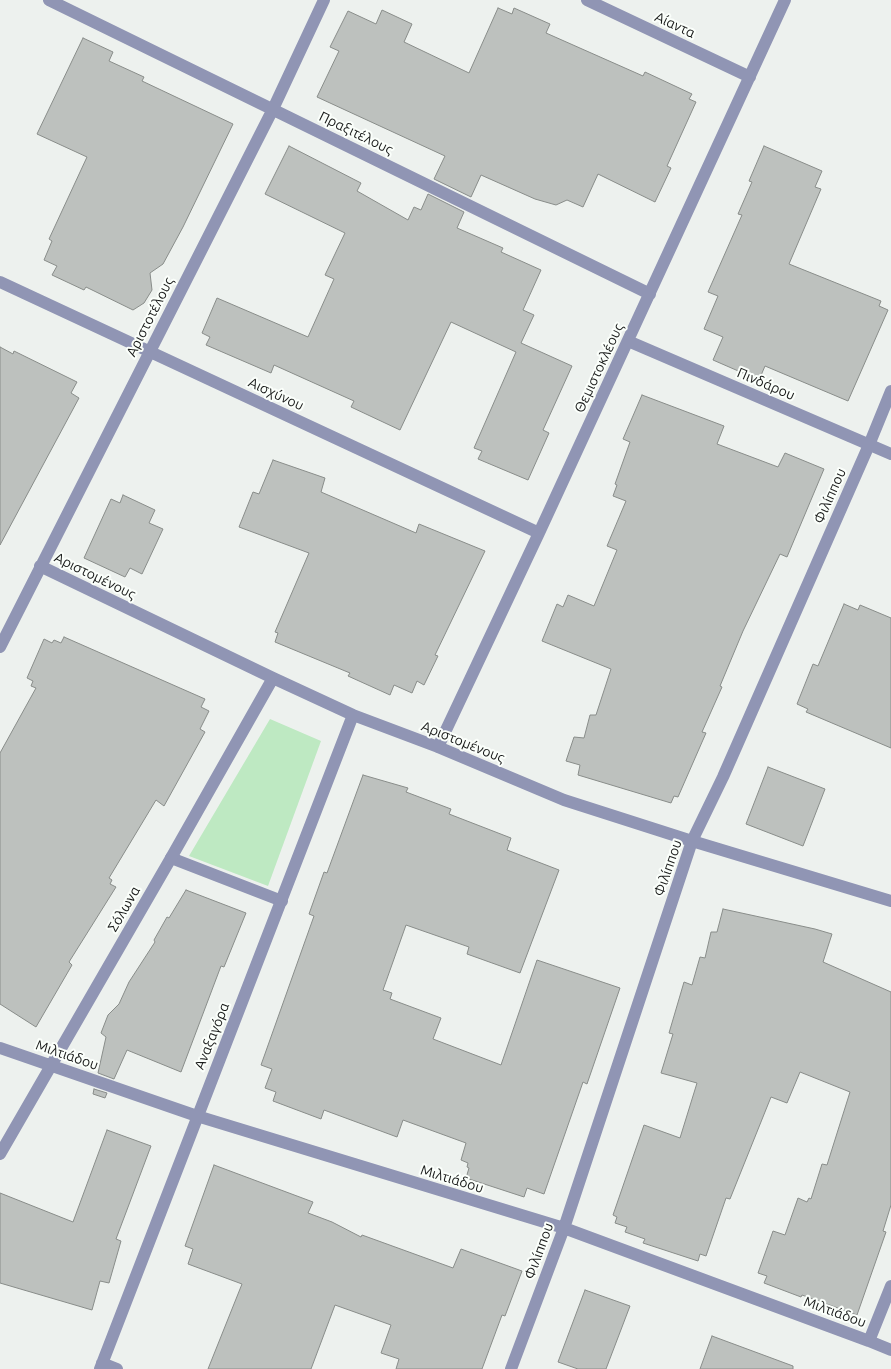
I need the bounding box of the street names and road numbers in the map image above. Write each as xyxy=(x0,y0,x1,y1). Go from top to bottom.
street label: Αίαντα xyxy=(652,8,698,42)
street label: Πραξιτέλους xyxy=(316,108,396,158)
street label: Αριστοτέλους xyxy=(123,274,177,360)
street label: Θεμιστοκλέους xyxy=(571,321,627,415)
street label: Πινδάρου xyxy=(735,364,797,404)
street label: Αισχύνου xyxy=(246,374,306,414)
street label: Φιλίππου xyxy=(810,466,850,526)
street label: Αριστομένους xyxy=(52,549,138,603)
street label: Αριστομένους xyxy=(419,718,507,766)
street label: Φιλίππου xyxy=(650,837,686,899)
street label: Σόλωνα xyxy=(104,883,144,935)
street label: Αναξαγόρα xyxy=(191,1000,233,1072)
street label: Μιλτιάδου xyxy=(33,1036,101,1074)
street label: Μιλτιάδου xyxy=(418,1161,486,1197)
street label: Φιλίππου xyxy=(521,1220,557,1282)
street label: Μιλτιάδου xyxy=(801,1293,869,1331)

